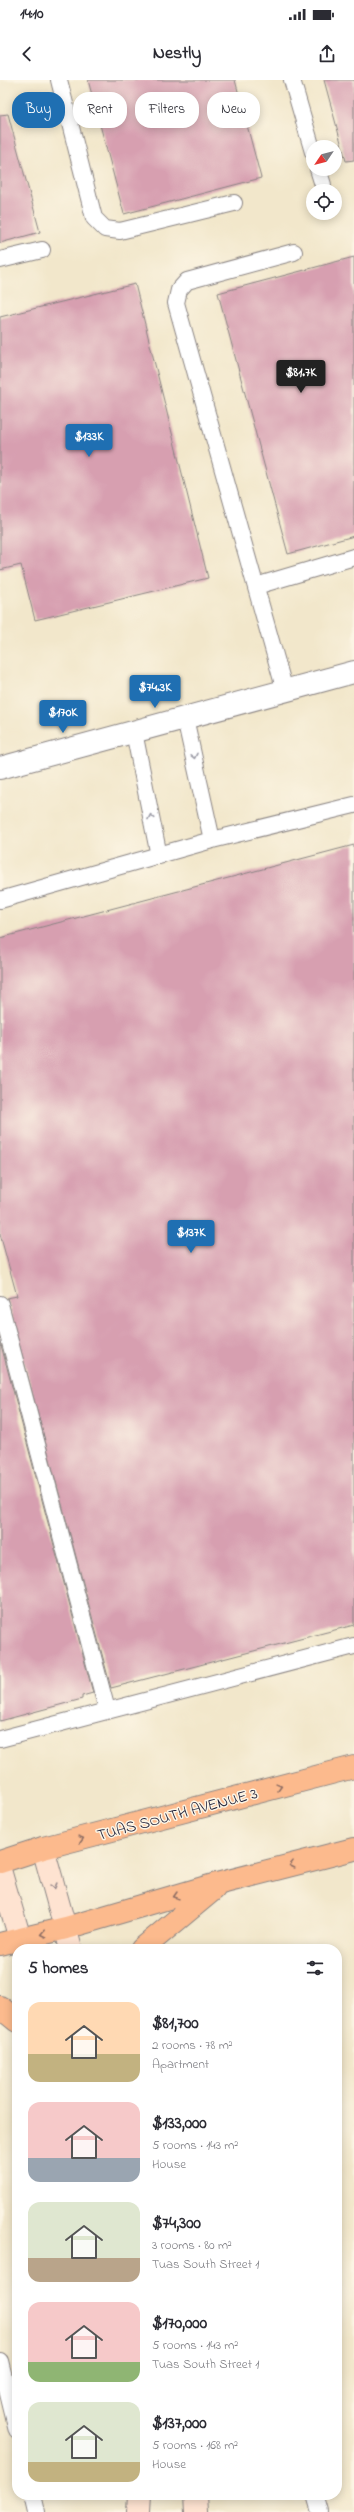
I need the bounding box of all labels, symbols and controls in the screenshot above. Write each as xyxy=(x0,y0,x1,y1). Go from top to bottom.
text: 14:10 xyxy=(20,3,43,25)
text: Nestly xyxy=(153,41,201,67)
icon: back xyxy=(16,43,38,65)
icon: share xyxy=(316,43,338,65)
chip: Buy xyxy=(12,92,65,128)
chip: Rent xyxy=(73,92,127,128)
chip: Filters xyxy=(135,92,199,128)
chip: New xyxy=(207,92,260,128)
north arrow xyxy=(306,140,342,176)
map controls xyxy=(306,140,342,220)
button: locate xyxy=(306,184,342,220)
pin: $81.7K xyxy=(268,360,334,394)
text: $81.7K xyxy=(285,363,317,382)
pin: $133K xyxy=(61,424,117,458)
text: $133K xyxy=(74,427,104,446)
pin: $74.3K xyxy=(122,675,188,709)
text: $74.3K xyxy=(139,678,171,697)
pin: $170K xyxy=(35,700,91,734)
text: $170K xyxy=(48,703,78,722)
one-way arrow xyxy=(189,753,197,760)
one-way arrow xyxy=(147,814,156,821)
pin: $137K xyxy=(163,1220,219,1254)
text: $137K xyxy=(176,1223,206,1242)
street label: TUAS SOUTH AVENUE 3 xyxy=(95,1782,260,1848)
one-way arrow xyxy=(276,1783,282,1791)
one-way arrow xyxy=(78,1835,84,1843)
one-way arrow xyxy=(289,1861,295,1869)
one-way arrow xyxy=(49,1882,58,1889)
one-way arrow xyxy=(172,1891,179,1900)
one-way arrow xyxy=(40,1929,46,1937)
text: 5 homes xyxy=(28,1956,88,1981)
icon: filters xyxy=(304,1957,326,1979)
text: $81,700 xyxy=(152,2011,199,2036)
icon: home xyxy=(60,2018,108,2066)
text: 2 rooms · 78 m² xyxy=(152,2036,233,2055)
text: Apartment xyxy=(152,2055,209,2074)
text: $133,000 xyxy=(152,2111,207,2136)
icon: home xyxy=(60,2118,108,2166)
text: 5 rooms · 143 m² xyxy=(152,2136,238,2155)
text: House xyxy=(152,2155,186,2174)
text: $74,300 xyxy=(152,2211,201,2236)
icon: home xyxy=(60,2218,108,2266)
text: 3 rooms · 80 m² xyxy=(152,2236,232,2255)
text: Tuas South Street 1 xyxy=(152,2255,259,2274)
text: $170,000 xyxy=(152,2311,207,2336)
icon: home xyxy=(60,2318,108,2366)
text: 5 rooms · 143 m² xyxy=(152,2336,238,2355)
text: Tuas South Street 1 xyxy=(152,2355,259,2374)
text: $137,000 xyxy=(152,2411,207,2436)
icon: home xyxy=(60,2418,108,2466)
text: 5 rooms · 168 m² xyxy=(152,2436,238,2455)
text: House xyxy=(152,2455,186,2474)

